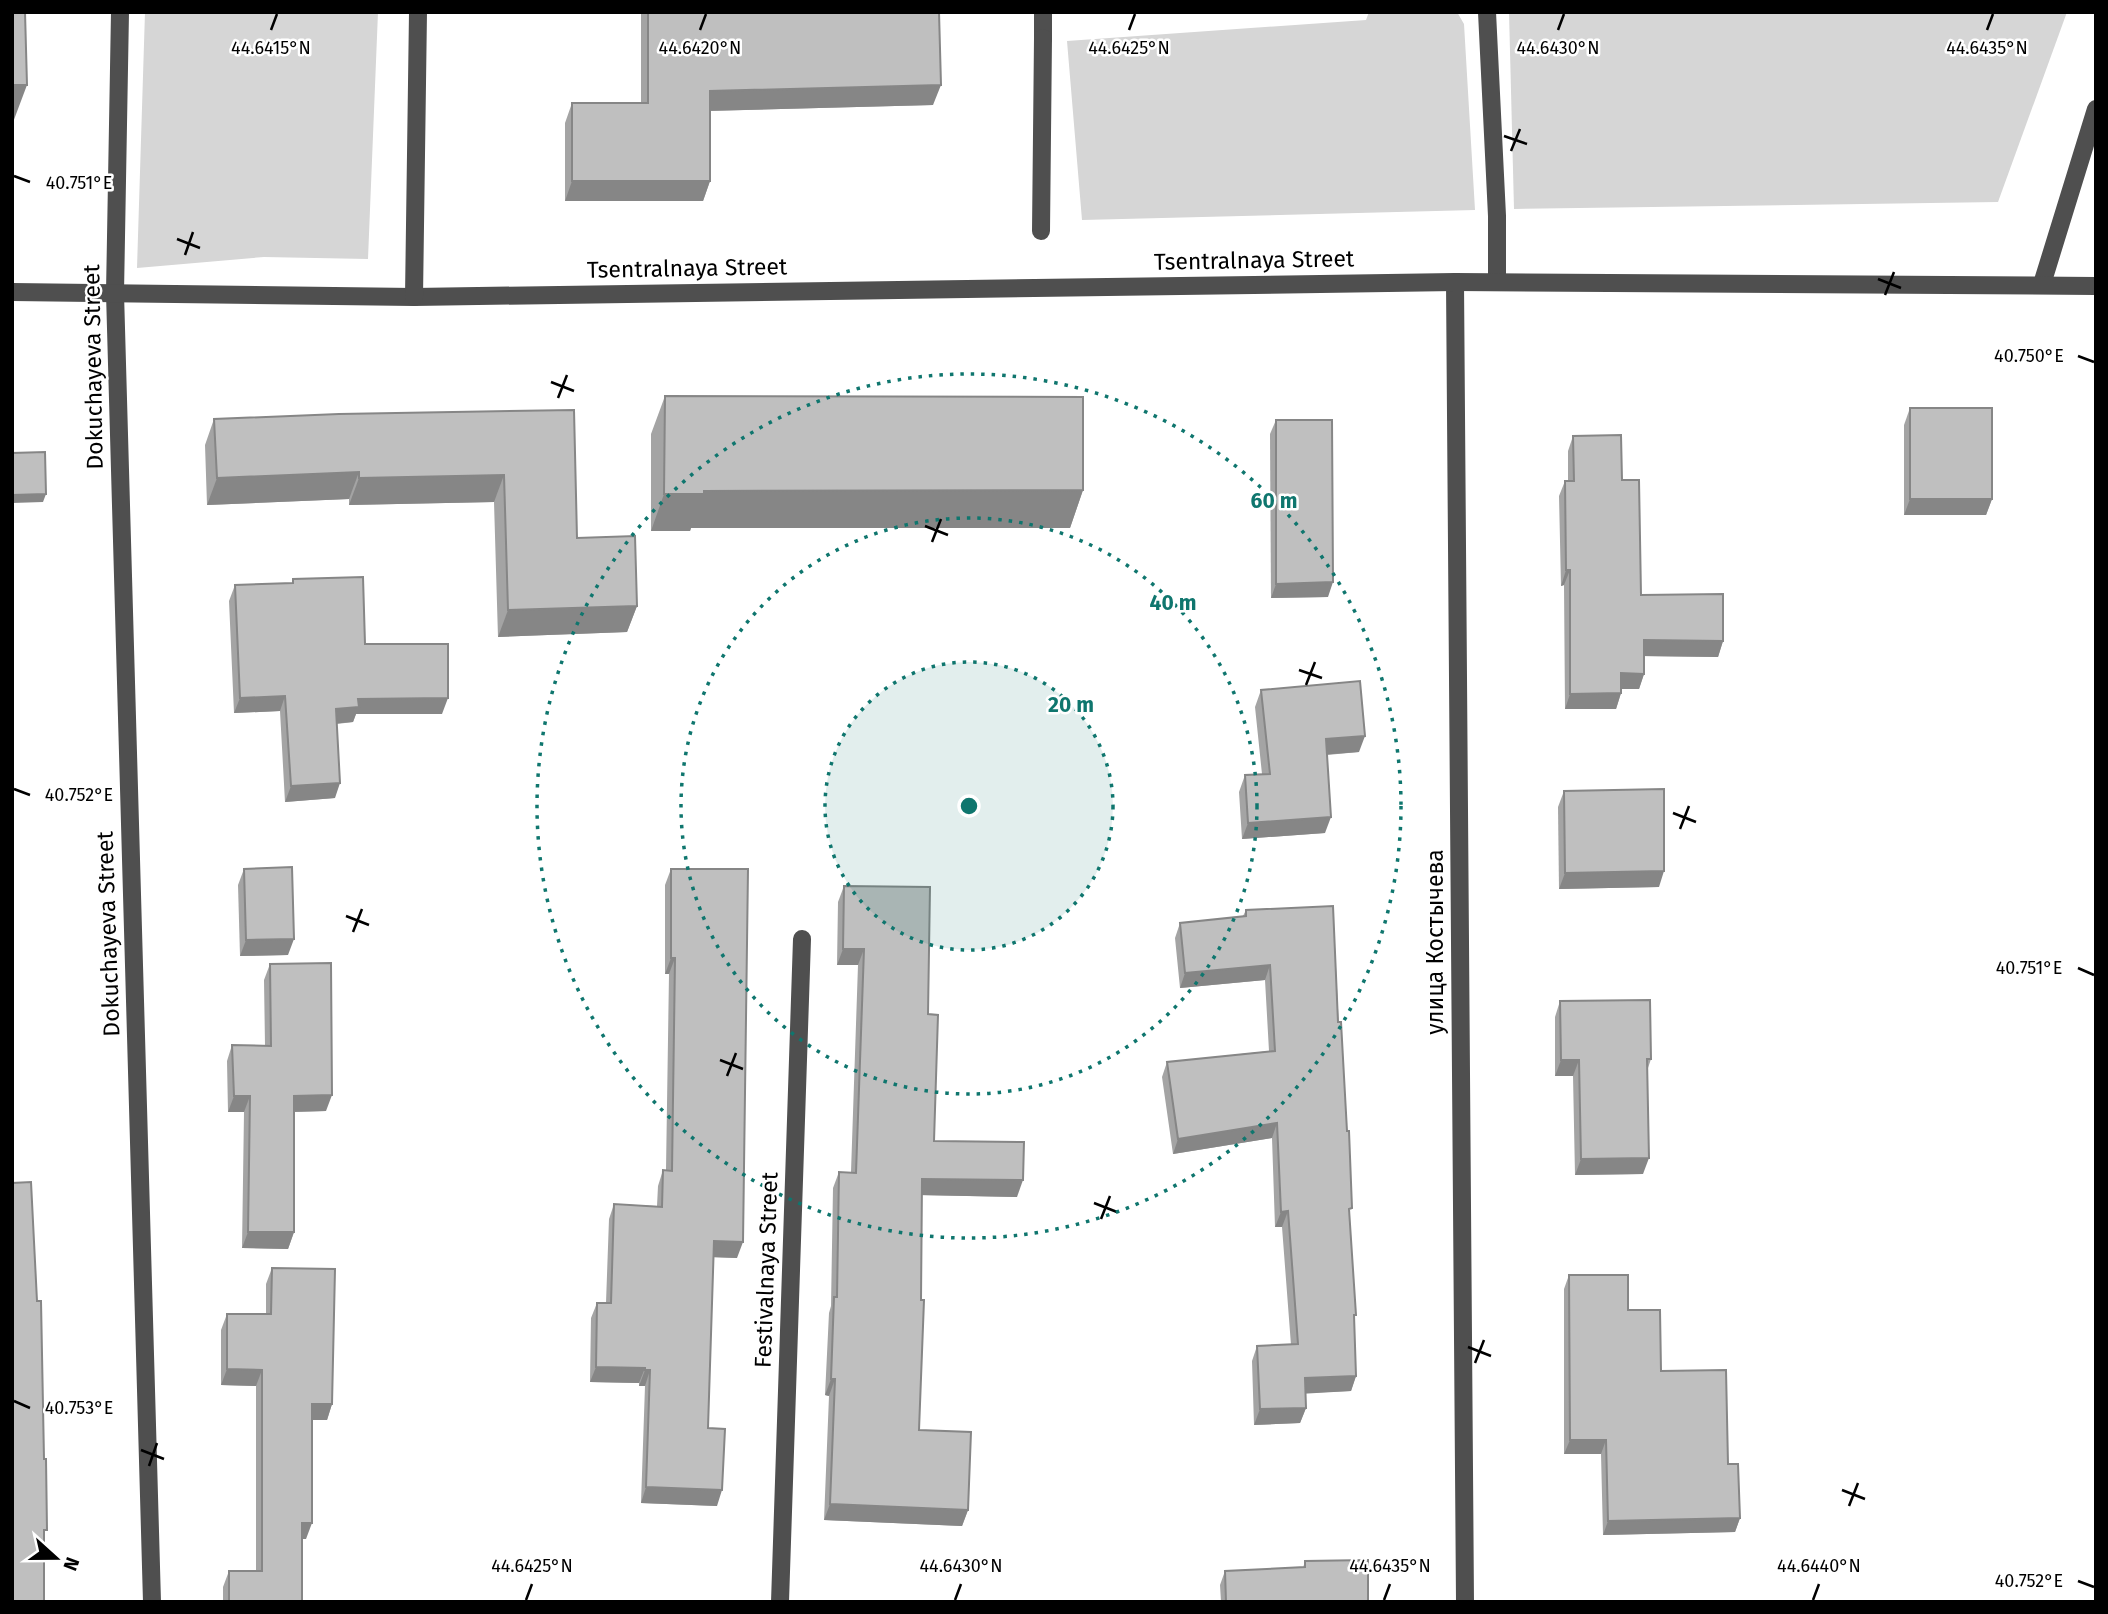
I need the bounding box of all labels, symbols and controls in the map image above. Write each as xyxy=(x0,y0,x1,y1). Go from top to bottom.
text: 44.6415°N xyxy=(231,37,311,59)
text: 44.6420°N xyxy=(659,37,741,59)
text: 44.6425°N xyxy=(1088,37,1170,59)
text: 44.6430°N xyxy=(1517,37,1599,59)
text: 44.6435°N xyxy=(1946,37,2028,59)
text: 40.751°E xyxy=(46,172,112,194)
street label: Tsentralnaya Street xyxy=(1154,244,1355,276)
street label: Tsentralnaya Street xyxy=(587,252,788,284)
street label: Dokuchayeva Street xyxy=(77,263,109,470)
text: 40.750°E xyxy=(1994,345,2064,367)
text: 60 m xyxy=(1251,488,1297,514)
text: 40 m xyxy=(1150,590,1196,616)
text: 20 m xyxy=(1048,692,1094,718)
text: 40.752°E xyxy=(45,784,113,806)
centre of rings xyxy=(957,794,981,818)
street label: Dokuchayeva Street xyxy=(90,830,126,1037)
street label: улица Костычева xyxy=(1421,849,1449,1035)
text: 40.751°E xyxy=(1996,957,2062,979)
street label: Festivalnaya Street xyxy=(749,1171,783,1368)
text: 40.753°E xyxy=(45,1397,113,1419)
north arrow xyxy=(21,1523,91,1593)
text: N xyxy=(58,1554,84,1574)
text: 44.6425°N xyxy=(491,1555,573,1577)
text: 44.6430°N xyxy=(920,1555,1002,1577)
text: 44.6435°N xyxy=(1349,1555,1431,1577)
text: 44.6440°N xyxy=(1777,1555,1861,1577)
text: 40.752°E xyxy=(1995,1570,2063,1592)

